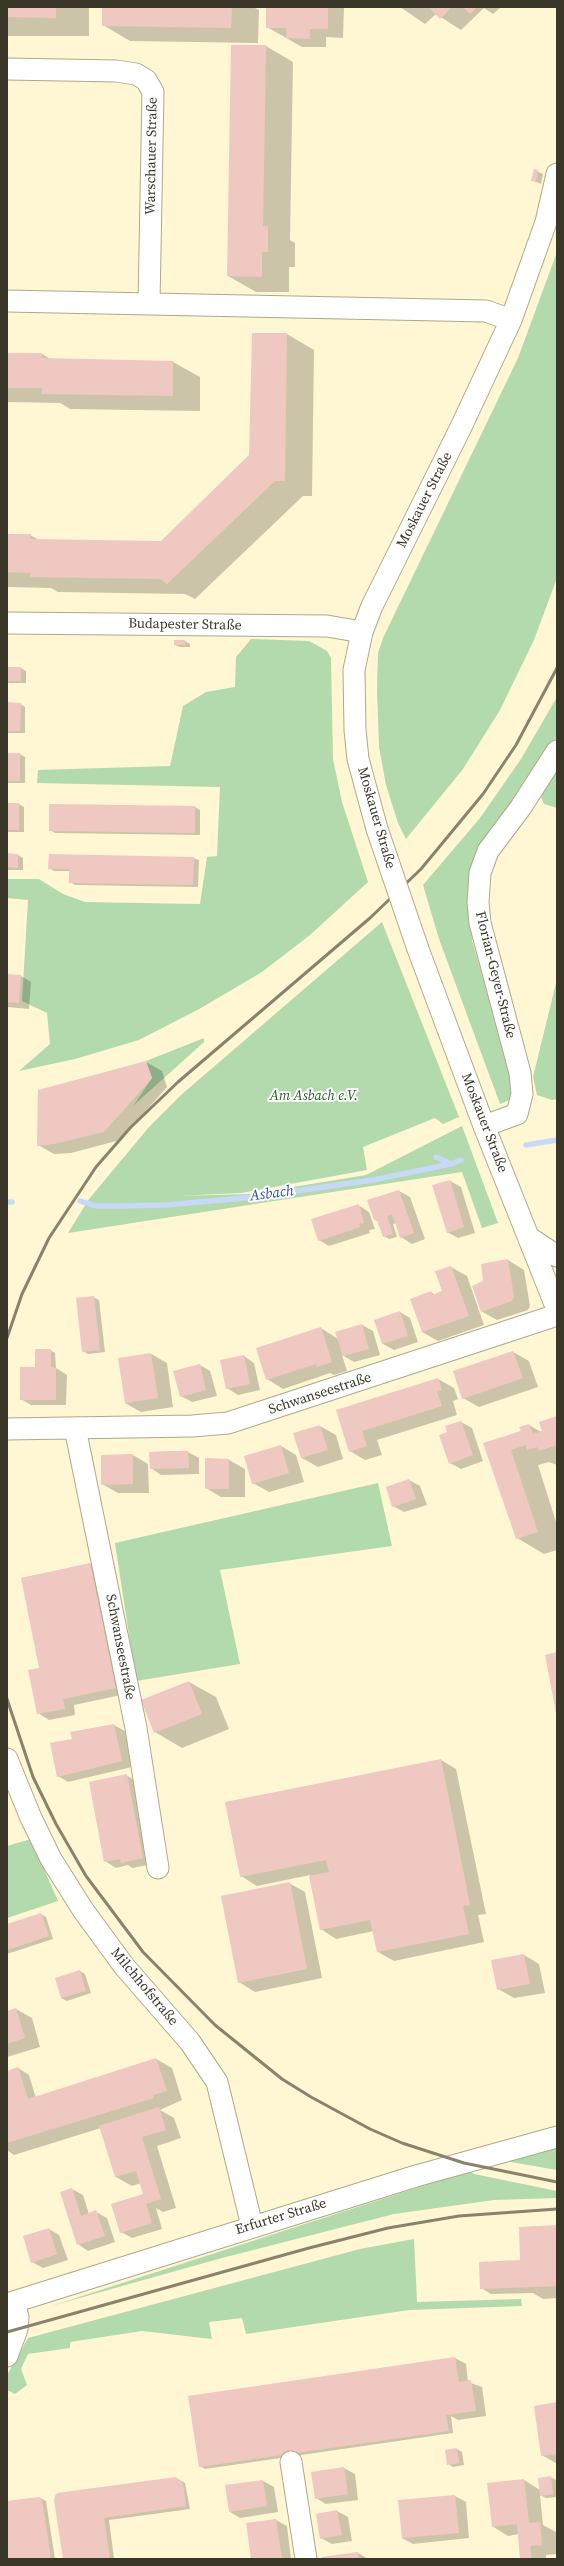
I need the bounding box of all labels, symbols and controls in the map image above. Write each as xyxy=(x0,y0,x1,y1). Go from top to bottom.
street label: Warschauer Straße xyxy=(143,97,161,215)
street label: Moskauer Straße xyxy=(394,449,456,551)
street label: Budapester Straße xyxy=(128,616,242,634)
street label: Moskauer Straße xyxy=(353,765,399,871)
street label: Florian-Geyer-Straße xyxy=(471,910,519,1040)
street label: Moskauer Straße xyxy=(457,1071,511,1175)
park label: Am Asbach e.V. xyxy=(270,1088,358,1104)
water label: Asbach xyxy=(249,1182,295,1206)
street label: Schwanseestraße xyxy=(266,1369,374,1419)
street label: Schwanseestraße xyxy=(102,1593,138,1701)
street label: Milchhofstraße xyxy=(107,1945,181,2029)
street label: Erfurter Straße xyxy=(233,2195,329,2239)

